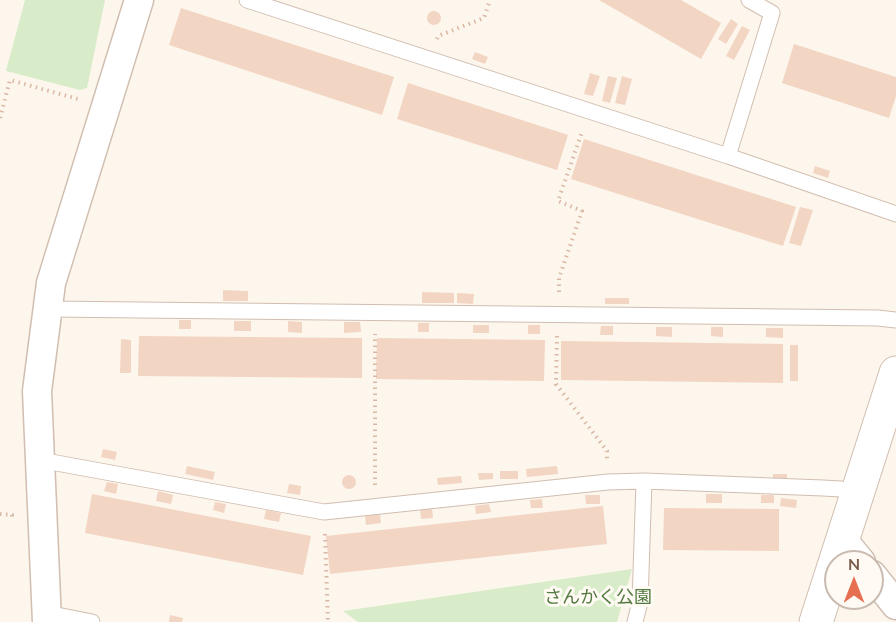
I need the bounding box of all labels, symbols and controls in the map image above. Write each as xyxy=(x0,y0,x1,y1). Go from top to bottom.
north arrow xyxy=(824,550,884,610)
text: N xyxy=(848,554,860,574)
park label: さんかく公園 xyxy=(544,587,652,609)

